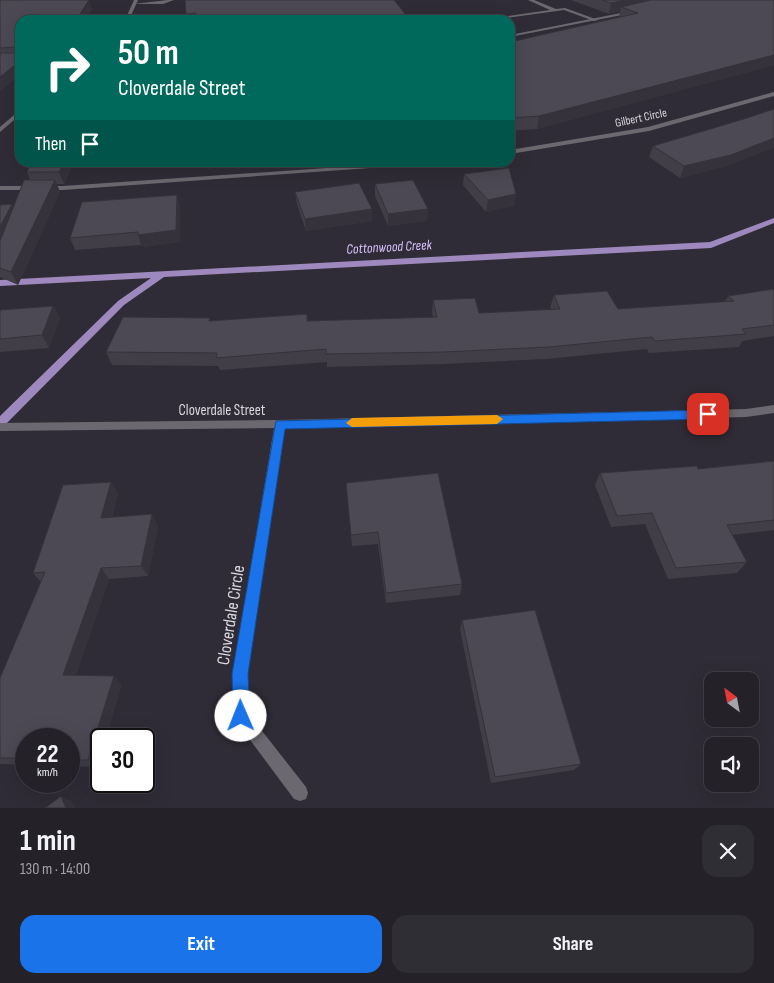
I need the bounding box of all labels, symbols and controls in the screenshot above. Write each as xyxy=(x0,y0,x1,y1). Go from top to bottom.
text: 50 m xyxy=(118,32,179,75)
icon: right xyxy=(35,35,100,100)
text: Cloverdale Street xyxy=(118,75,245,102)
street label: Gilbert Circle xyxy=(614,105,668,131)
icon: arrive xyxy=(76,130,104,158)
text: Then xyxy=(35,133,66,156)
water label: Cottonwood Creek xyxy=(346,236,433,258)
pin xyxy=(687,393,729,435)
icon: arrive xyxy=(694,400,722,428)
street label: Cloverdale Street xyxy=(179,401,266,420)
street label: Cloverdale Circle xyxy=(213,563,249,667)
north arrow xyxy=(704,672,759,728)
map controls xyxy=(704,672,759,792)
position arrow xyxy=(214,689,266,741)
speed limit sign: 30 xyxy=(90,728,155,793)
button: sound xyxy=(704,737,759,792)
text: 22 xyxy=(37,739,58,770)
text: km/h xyxy=(37,765,58,780)
text: 1 min xyxy=(20,823,76,859)
button: close xyxy=(702,825,754,877)
text: 130 m · 14:00 xyxy=(20,860,90,879)
button: Exit xyxy=(20,915,382,973)
button: Share xyxy=(392,915,754,973)

